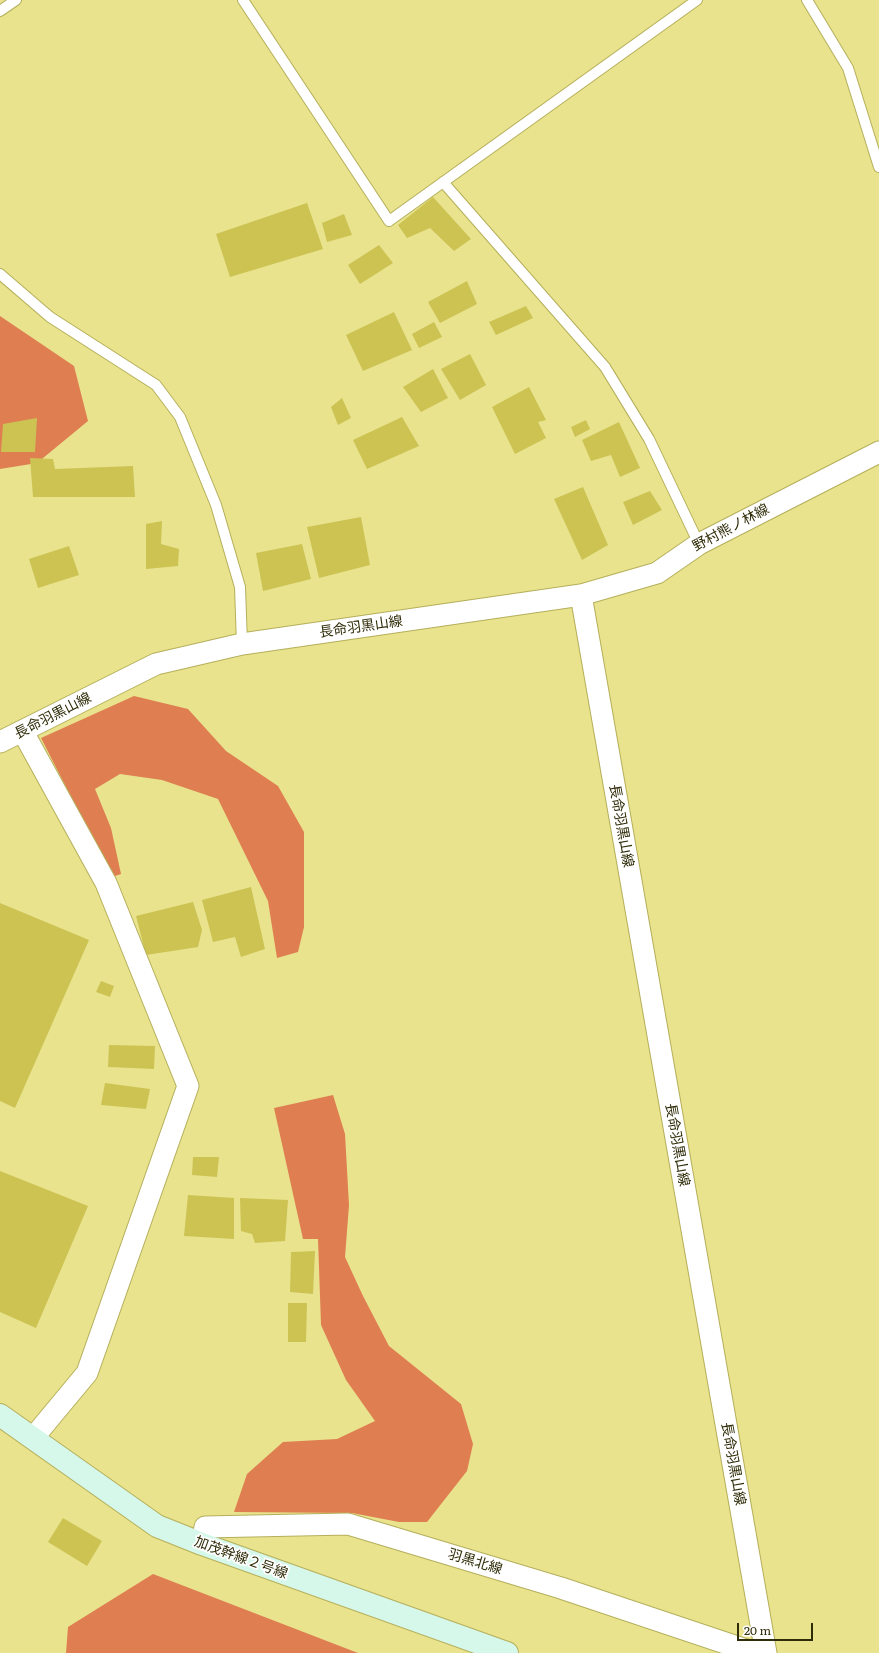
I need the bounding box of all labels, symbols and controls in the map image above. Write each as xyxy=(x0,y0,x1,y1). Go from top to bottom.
street label: 野村熊ノ林線 xyxy=(690,501,772,555)
street label: 長命羽黒山線 xyxy=(318,613,404,641)
street label: 長命羽黒山線 xyxy=(12,689,94,743)
street label: 長命羽黒山線 xyxy=(605,783,637,869)
street label: 長命羽黒山線 xyxy=(661,1102,693,1188)
street label: 長命羽黒山線 xyxy=(717,1421,749,1507)
street label: 加茂幹線２号線 xyxy=(192,1533,290,1583)
street label: 羽黒北線 xyxy=(446,1546,504,1578)
scale bar xyxy=(739,1615,815,1641)
text: 20 m xyxy=(744,1621,771,1639)

